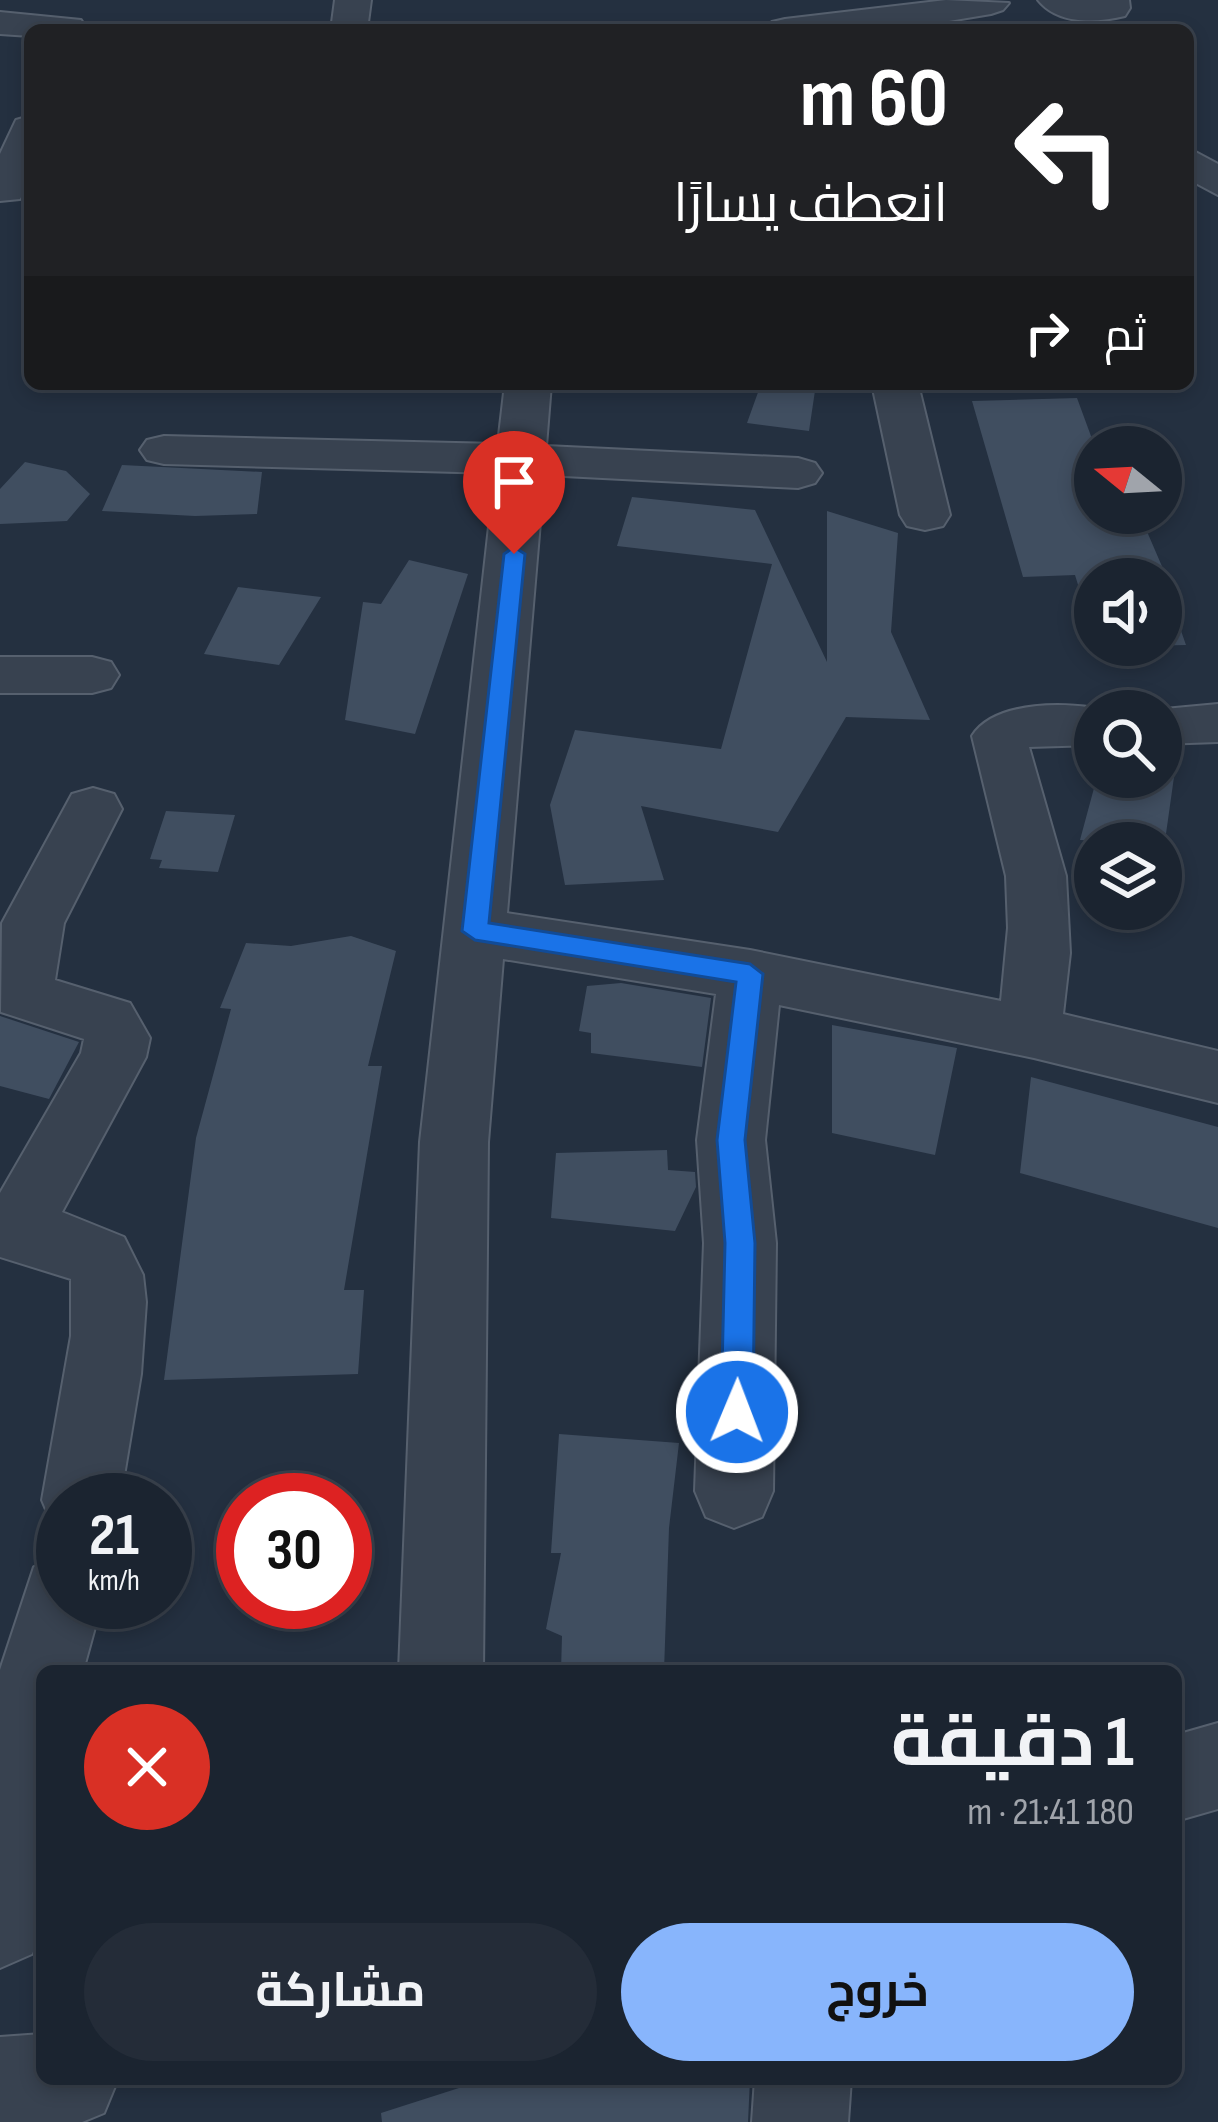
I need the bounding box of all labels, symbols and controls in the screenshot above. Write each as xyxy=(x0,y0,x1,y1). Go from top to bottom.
text: 60 m xyxy=(800,49,948,150)
icon: left xyxy=(990,72,1146,228)
text: انعطف يسارًا xyxy=(673,172,948,237)
icon: right xyxy=(1014,300,1080,366)
text: ثم xyxy=(1104,309,1146,364)
north arrow xyxy=(1074,426,1182,534)
map controls xyxy=(1074,426,1182,930)
pin xyxy=(463,431,565,554)
icon: arrive xyxy=(481,449,547,515)
button: sound xyxy=(1074,558,1182,666)
button: search xyxy=(1074,690,1182,798)
button: layers xyxy=(1074,822,1182,930)
position arrow xyxy=(674,1349,800,1475)
speed limit sign: 30 xyxy=(216,1473,372,1629)
text: 21 xyxy=(89,1500,139,1572)
text: km/h xyxy=(88,1563,140,1599)
text: 1 دقيقة xyxy=(891,1700,1134,1787)
button: close xyxy=(84,1704,210,1830)
text: 180 m · 21:41 xyxy=(967,1789,1134,1836)
button: مشاركة xyxy=(84,1923,597,2061)
button: خروج xyxy=(621,1923,1134,2061)

